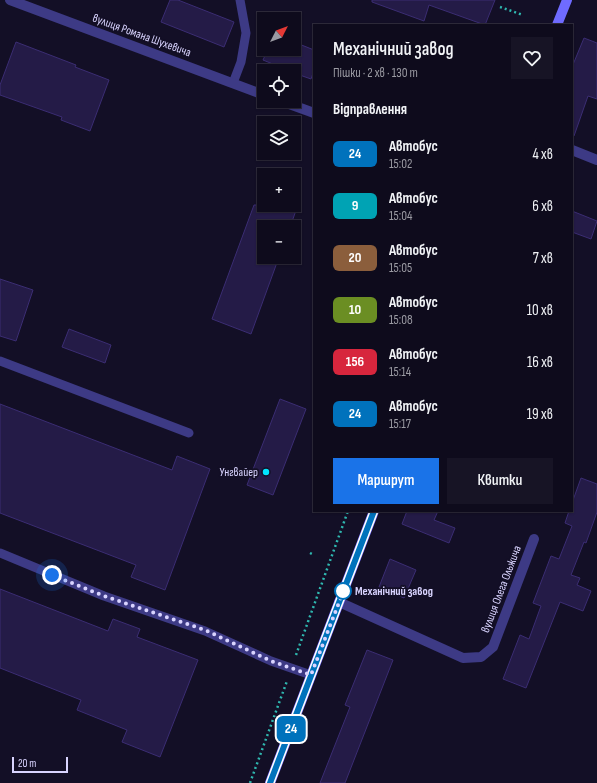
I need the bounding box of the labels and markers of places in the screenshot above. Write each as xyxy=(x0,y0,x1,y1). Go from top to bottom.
place label: Унгвайер xyxy=(220,465,258,480)
marker: Унгвайер xyxy=(261,467,271,477)
marker: Механічний завод xyxy=(334,582,352,600)
place label: Механічний завод xyxy=(355,584,433,599)

